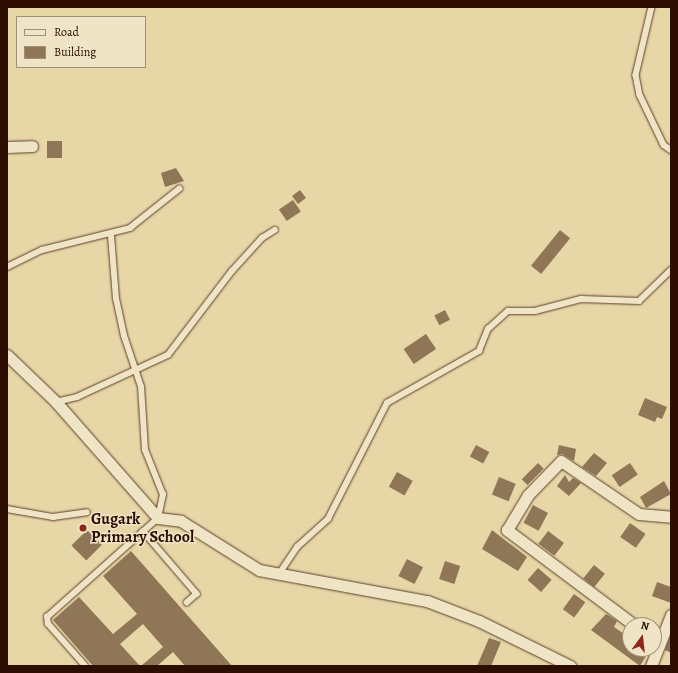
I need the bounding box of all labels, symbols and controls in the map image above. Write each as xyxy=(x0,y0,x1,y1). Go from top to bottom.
legend xyxy=(16,16,146,68)
text: Road xyxy=(54,24,79,40)
text: Building xyxy=(54,44,96,60)
place label: Gugark Primary School xyxy=(91,509,194,547)
marker: Gugark Primary School xyxy=(78,523,88,533)
north arrow xyxy=(622,617,662,657)
text: N xyxy=(639,618,651,634)

